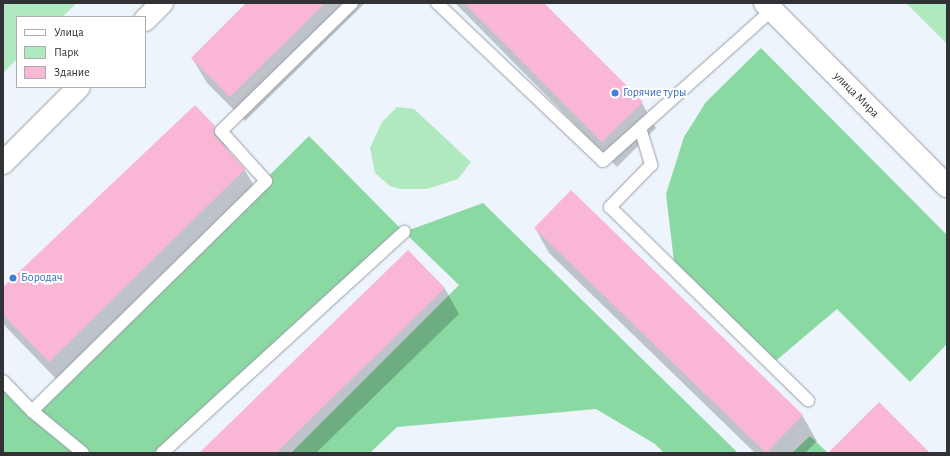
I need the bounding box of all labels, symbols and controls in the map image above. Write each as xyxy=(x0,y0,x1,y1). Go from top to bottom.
legend xyxy=(16,16,146,88)
text: Улица xyxy=(54,26,84,38)
text: Парк xyxy=(54,46,79,58)
text: Здание xyxy=(54,66,90,78)
street label: улица Мира xyxy=(830,69,882,121)
place label: Горячие туры xyxy=(623,86,686,100)
marker: Горячие туры xyxy=(610,88,620,98)
place label: Бородач xyxy=(21,271,63,285)
marker: Бородач xyxy=(8,273,18,283)

